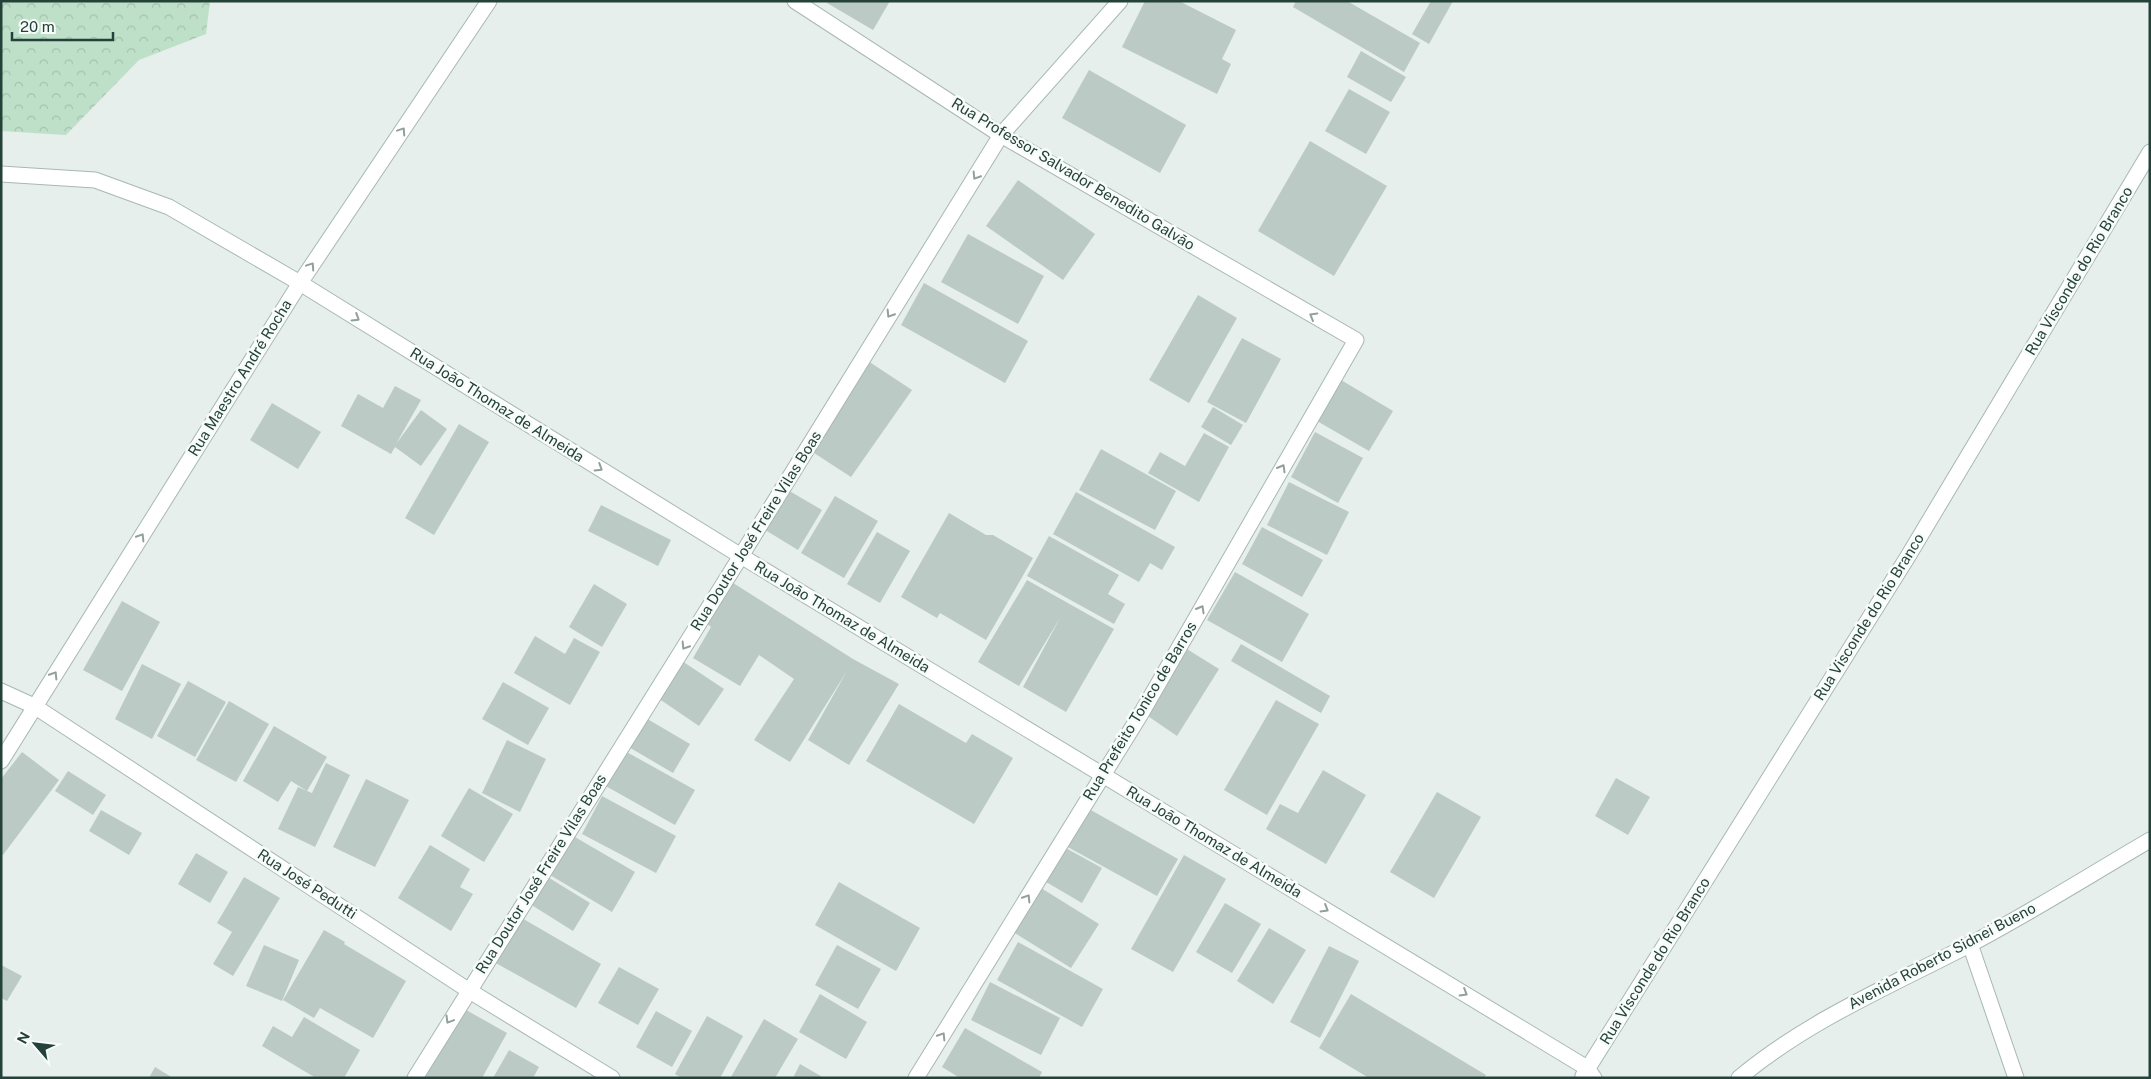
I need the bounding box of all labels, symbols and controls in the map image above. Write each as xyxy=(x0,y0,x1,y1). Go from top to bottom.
scale bar xyxy=(12,10,114,42)
text: 20 m xyxy=(20,18,55,35)
street label: Rua Professor Salvador Benedito Galvão xyxy=(949,94,1198,253)
one-way arrow xyxy=(396,128,405,137)
one-way arrow xyxy=(972,171,982,180)
street label: Rua Visconde do Rio Branco xyxy=(2021,183,2136,358)
one-way arrow xyxy=(305,263,314,272)
street label: Rua Maestro André Rocha xyxy=(184,296,295,459)
one-way arrow xyxy=(887,309,897,318)
one-way arrow xyxy=(351,312,360,322)
one-way arrow xyxy=(1310,312,1319,322)
street label: Rua João Thomaz de Almeida xyxy=(407,344,587,465)
street label: Rua Doutor José Freire Vilas Boas xyxy=(687,428,824,634)
one-way arrow xyxy=(593,461,602,471)
one-way arrow xyxy=(1276,464,1286,473)
street label: Rua Visconde do Rio Branco xyxy=(1810,530,1927,703)
one-way arrow xyxy=(134,533,144,542)
street label: Rua João Thomaz de Almeida xyxy=(751,557,933,676)
one-way arrow xyxy=(1195,605,1205,614)
street label: Rua Prefeito Tonico de Barros xyxy=(1079,618,1200,803)
one-way arrow xyxy=(681,640,691,649)
one-way arrow xyxy=(48,671,58,680)
street label: Rua Doutor José Freire Vilas Boas xyxy=(472,771,609,977)
street label: Rua João Thomaz de Almeida xyxy=(1123,782,1305,901)
street label: Rua José Pedutti xyxy=(255,845,360,922)
street label: Rua Visconde do Rio Branco xyxy=(1596,874,1713,1047)
one-way arrow xyxy=(1021,894,1031,903)
street label: Avenida Roberto Sidnei Bueno xyxy=(1845,899,2038,1012)
one-way arrow xyxy=(1319,903,1328,913)
one-way arrow xyxy=(1458,987,1467,997)
one-way arrow xyxy=(446,1015,456,1024)
north arrow xyxy=(10,1019,60,1069)
text: N xyxy=(14,1029,33,1046)
one-way arrow xyxy=(936,1033,945,1042)

